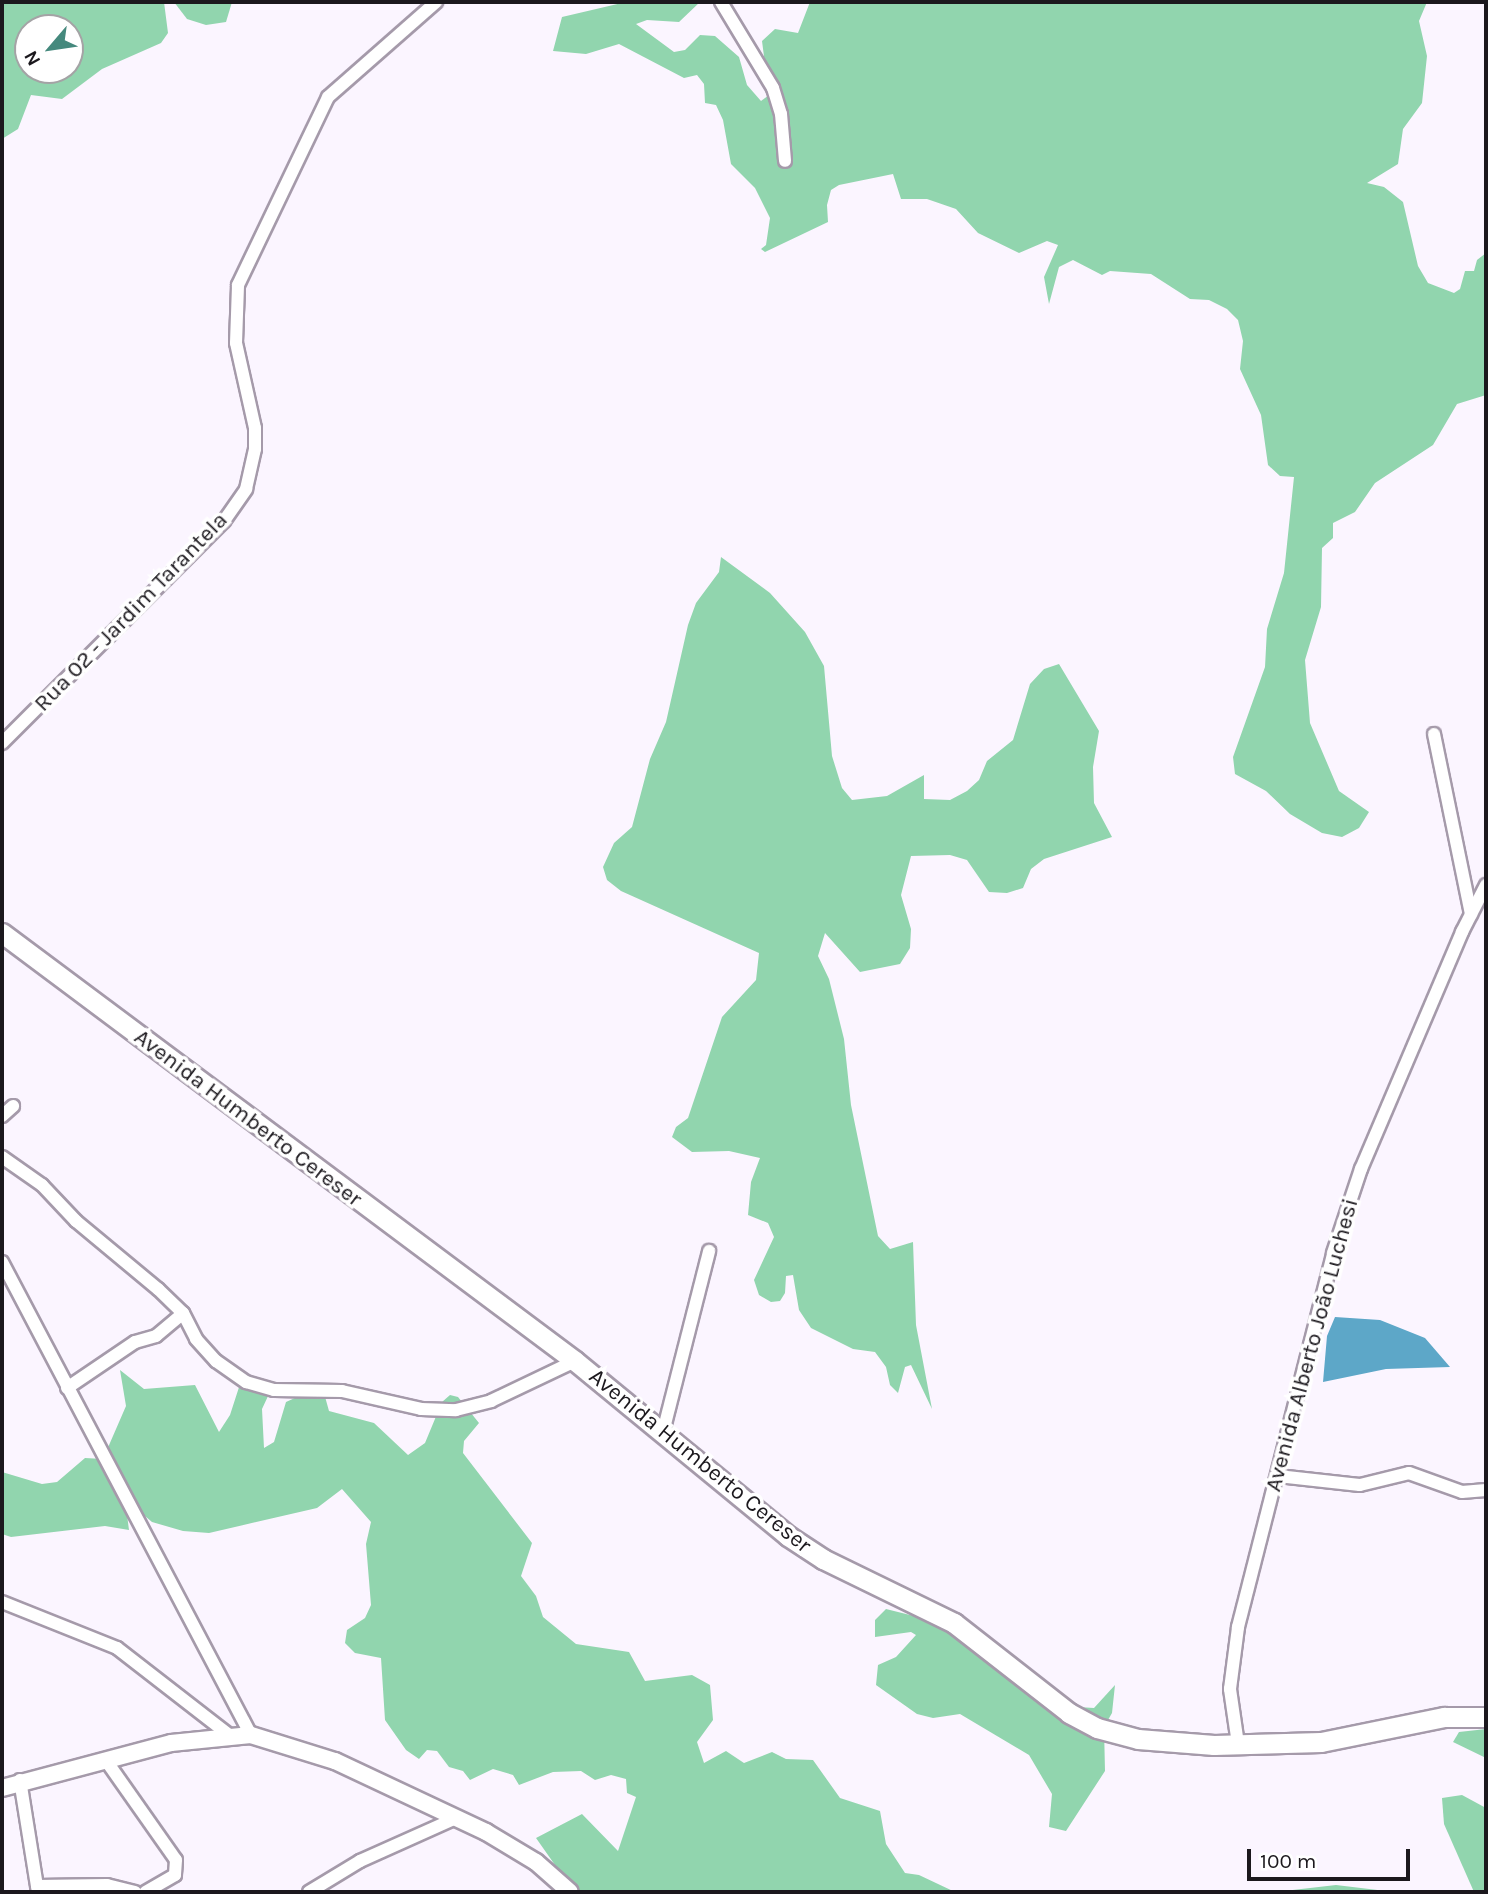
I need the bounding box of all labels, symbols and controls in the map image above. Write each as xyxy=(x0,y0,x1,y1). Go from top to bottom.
north arrow xyxy=(14,14,84,84)
text: N xyxy=(19,47,45,70)
street label: Rua 02 - Jardim Tarantela xyxy=(29,507,233,717)
street label: Avenida Humberto Cereser xyxy=(129,1023,367,1213)
street label: Avenida Alberto João Luchesi xyxy=(1260,1195,1364,1495)
street label: Avenida Humberto Cereser xyxy=(583,1363,817,1559)
scale bar xyxy=(1250,1834,1413,1878)
text: 100 m xyxy=(1260,1849,1317,1873)

